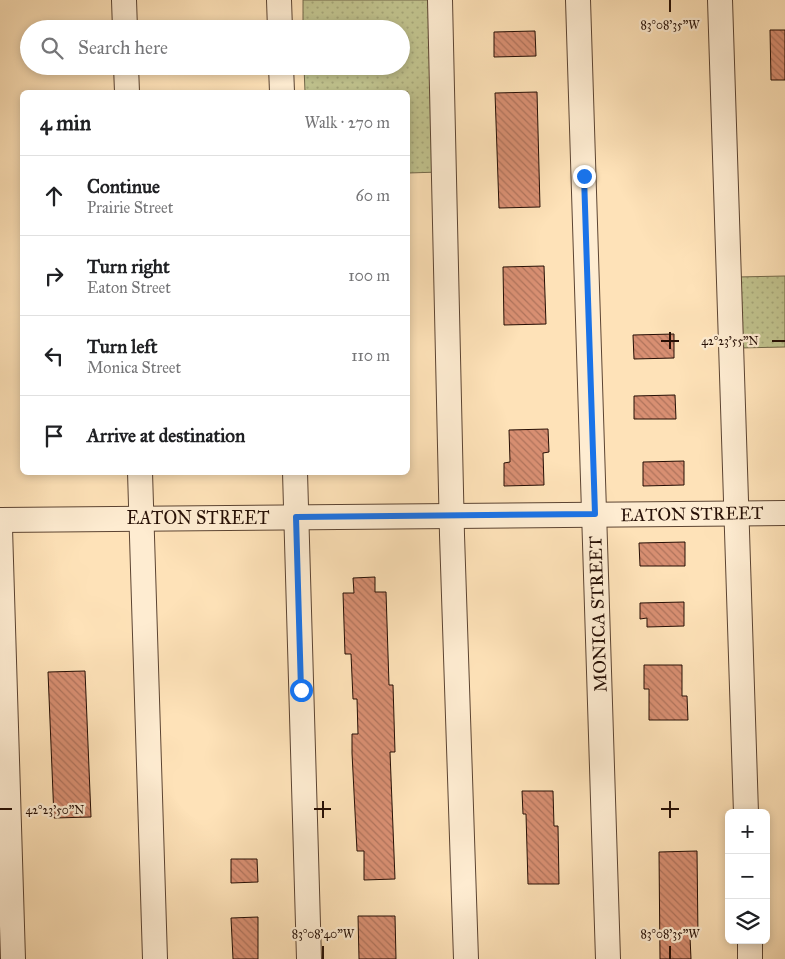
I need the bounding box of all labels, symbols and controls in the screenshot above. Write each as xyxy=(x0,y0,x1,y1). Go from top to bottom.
text: 83°08'35"W xyxy=(640,18,700,32)
search box xyxy=(20,20,410,75)
icon: search xyxy=(38,34,66,62)
text: Search here xyxy=(78,36,168,59)
text: 4 min xyxy=(40,110,91,136)
text: Walk · 270 m xyxy=(304,113,390,132)
route end xyxy=(573,165,596,188)
text: Continue xyxy=(87,175,160,198)
icon: ahead xyxy=(40,182,68,210)
text: 60 m xyxy=(356,186,390,205)
text: Prairie Street xyxy=(87,198,173,217)
text: Turn right xyxy=(87,255,170,278)
icon: right xyxy=(40,262,68,290)
text: 100 m xyxy=(348,266,390,285)
text: Eaton Street xyxy=(87,278,171,297)
text: 42°23'55"N xyxy=(701,334,759,348)
text: Turn left xyxy=(87,335,157,358)
icon: left xyxy=(40,342,68,370)
text: 110 m xyxy=(351,346,390,365)
text: Monica Street xyxy=(87,358,181,377)
icon: arrive xyxy=(40,422,68,450)
text: Arrive at destination xyxy=(87,424,245,447)
street label: EATON STREET xyxy=(620,502,764,526)
street label: EATON STREET xyxy=(127,507,270,529)
street label: MONICA STREET xyxy=(584,535,612,693)
route start xyxy=(290,679,313,702)
text: 42°23'50"N xyxy=(26,803,84,817)
map controls xyxy=(725,809,770,944)
button: + xyxy=(725,809,770,854)
button: − xyxy=(725,854,770,899)
button: layers xyxy=(725,899,770,944)
text: 83°08'40"W xyxy=(292,927,355,941)
text: 83°08'35"W xyxy=(640,927,700,941)

